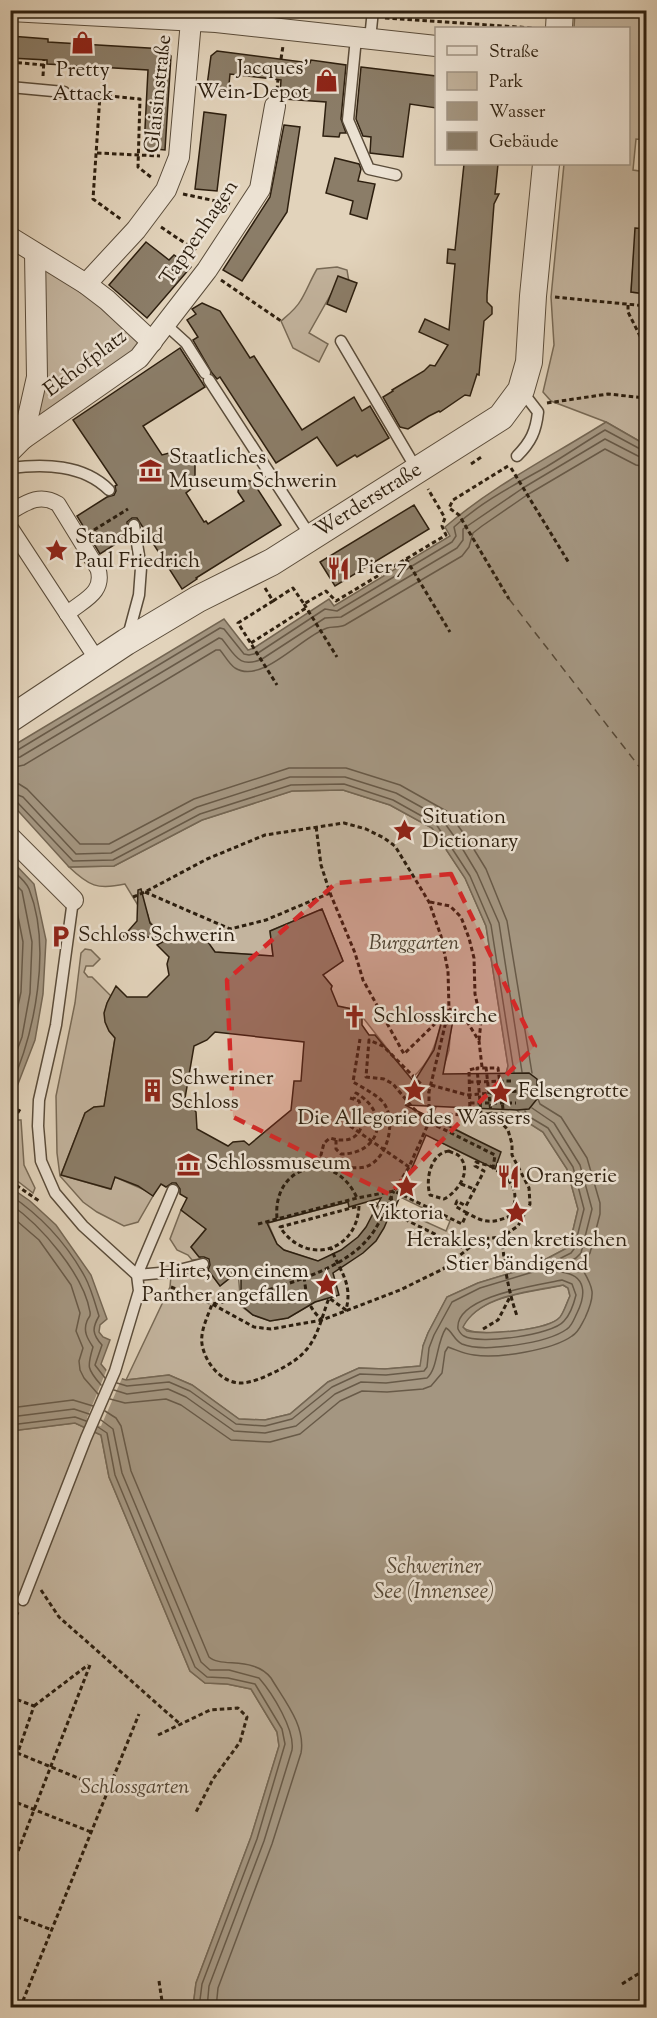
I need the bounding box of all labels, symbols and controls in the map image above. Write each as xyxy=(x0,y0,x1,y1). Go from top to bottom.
legend xyxy=(435,27,630,165)
shop icon: Pretty Attack xyxy=(70,30,96,56)
street label: Glaisinstraße xyxy=(138,33,180,155)
text: Straße xyxy=(489,40,539,66)
place label: Jacques' Wein-Depot xyxy=(196,54,309,108)
place label: Pretty Attack xyxy=(52,56,114,110)
shop icon: Jacques' Wein-Depot xyxy=(314,68,340,94)
text: Park xyxy=(489,70,524,96)
text: Wasser xyxy=(489,100,546,126)
text: Gebäude xyxy=(489,130,559,156)
street label: Tappenhagen xyxy=(154,174,246,292)
street label: Ekhofplatz xyxy=(38,323,134,405)
place label: Staatliches Museum Schwerin xyxy=(169,443,337,497)
street label: Werderstraße xyxy=(309,456,428,546)
museum icon: Staatliches Museum Schwerin xyxy=(138,457,164,483)
place label: Standbild Paul Friedrich xyxy=(75,523,200,577)
place icon: Standbild Paul Friedrich xyxy=(44,537,70,563)
place label: Pier 7 xyxy=(357,553,408,583)
restaurant icon: Pier 7 xyxy=(326,555,352,581)
place label: Situation Dictionary xyxy=(422,803,519,857)
place icon: Situation Dictionary xyxy=(391,817,417,843)
place label: Schloss Schwerin xyxy=(78,921,236,951)
parking icon: Schloss Schwerin xyxy=(47,923,73,949)
park label: Burggarten xyxy=(369,929,459,959)
place label: Schlosskirche xyxy=(373,1002,497,1032)
church icon: Schlosskirche xyxy=(342,1004,368,1030)
place label: Schweriner Schloss xyxy=(171,1064,274,1118)
place label: Felsengrotte xyxy=(518,1077,629,1107)
building icon: Schweriner Schloss xyxy=(140,1078,166,1104)
place icon: Die Allegorie des Wassers xyxy=(401,1078,427,1104)
place icon: Felsengrotte xyxy=(487,1079,513,1105)
place label: Die Allegorie des Wassers xyxy=(297,1104,531,1134)
place label: Schlossmuseum xyxy=(206,1149,351,1179)
museum icon: Schlossmuseum xyxy=(175,1151,201,1177)
place label: Orangerie xyxy=(526,1162,617,1192)
restaurant icon: Orangerie xyxy=(495,1164,521,1190)
place icon: Viktoria xyxy=(393,1173,419,1199)
place label: Viktoria xyxy=(368,1199,444,1229)
place icon: Herakles, den kretischen Stier bändigend xyxy=(504,1200,530,1226)
place label: Herakles, den kretischen Stier bändigend xyxy=(407,1226,627,1280)
place label: Hirte, von einem Panther angefallen xyxy=(142,1257,309,1311)
place icon: Hirte, von einem Panther angefallen xyxy=(314,1271,340,1297)
water label: Schweriner See (Innensee) xyxy=(374,1552,494,1609)
park label: Schlossgarten xyxy=(81,1773,189,1803)

